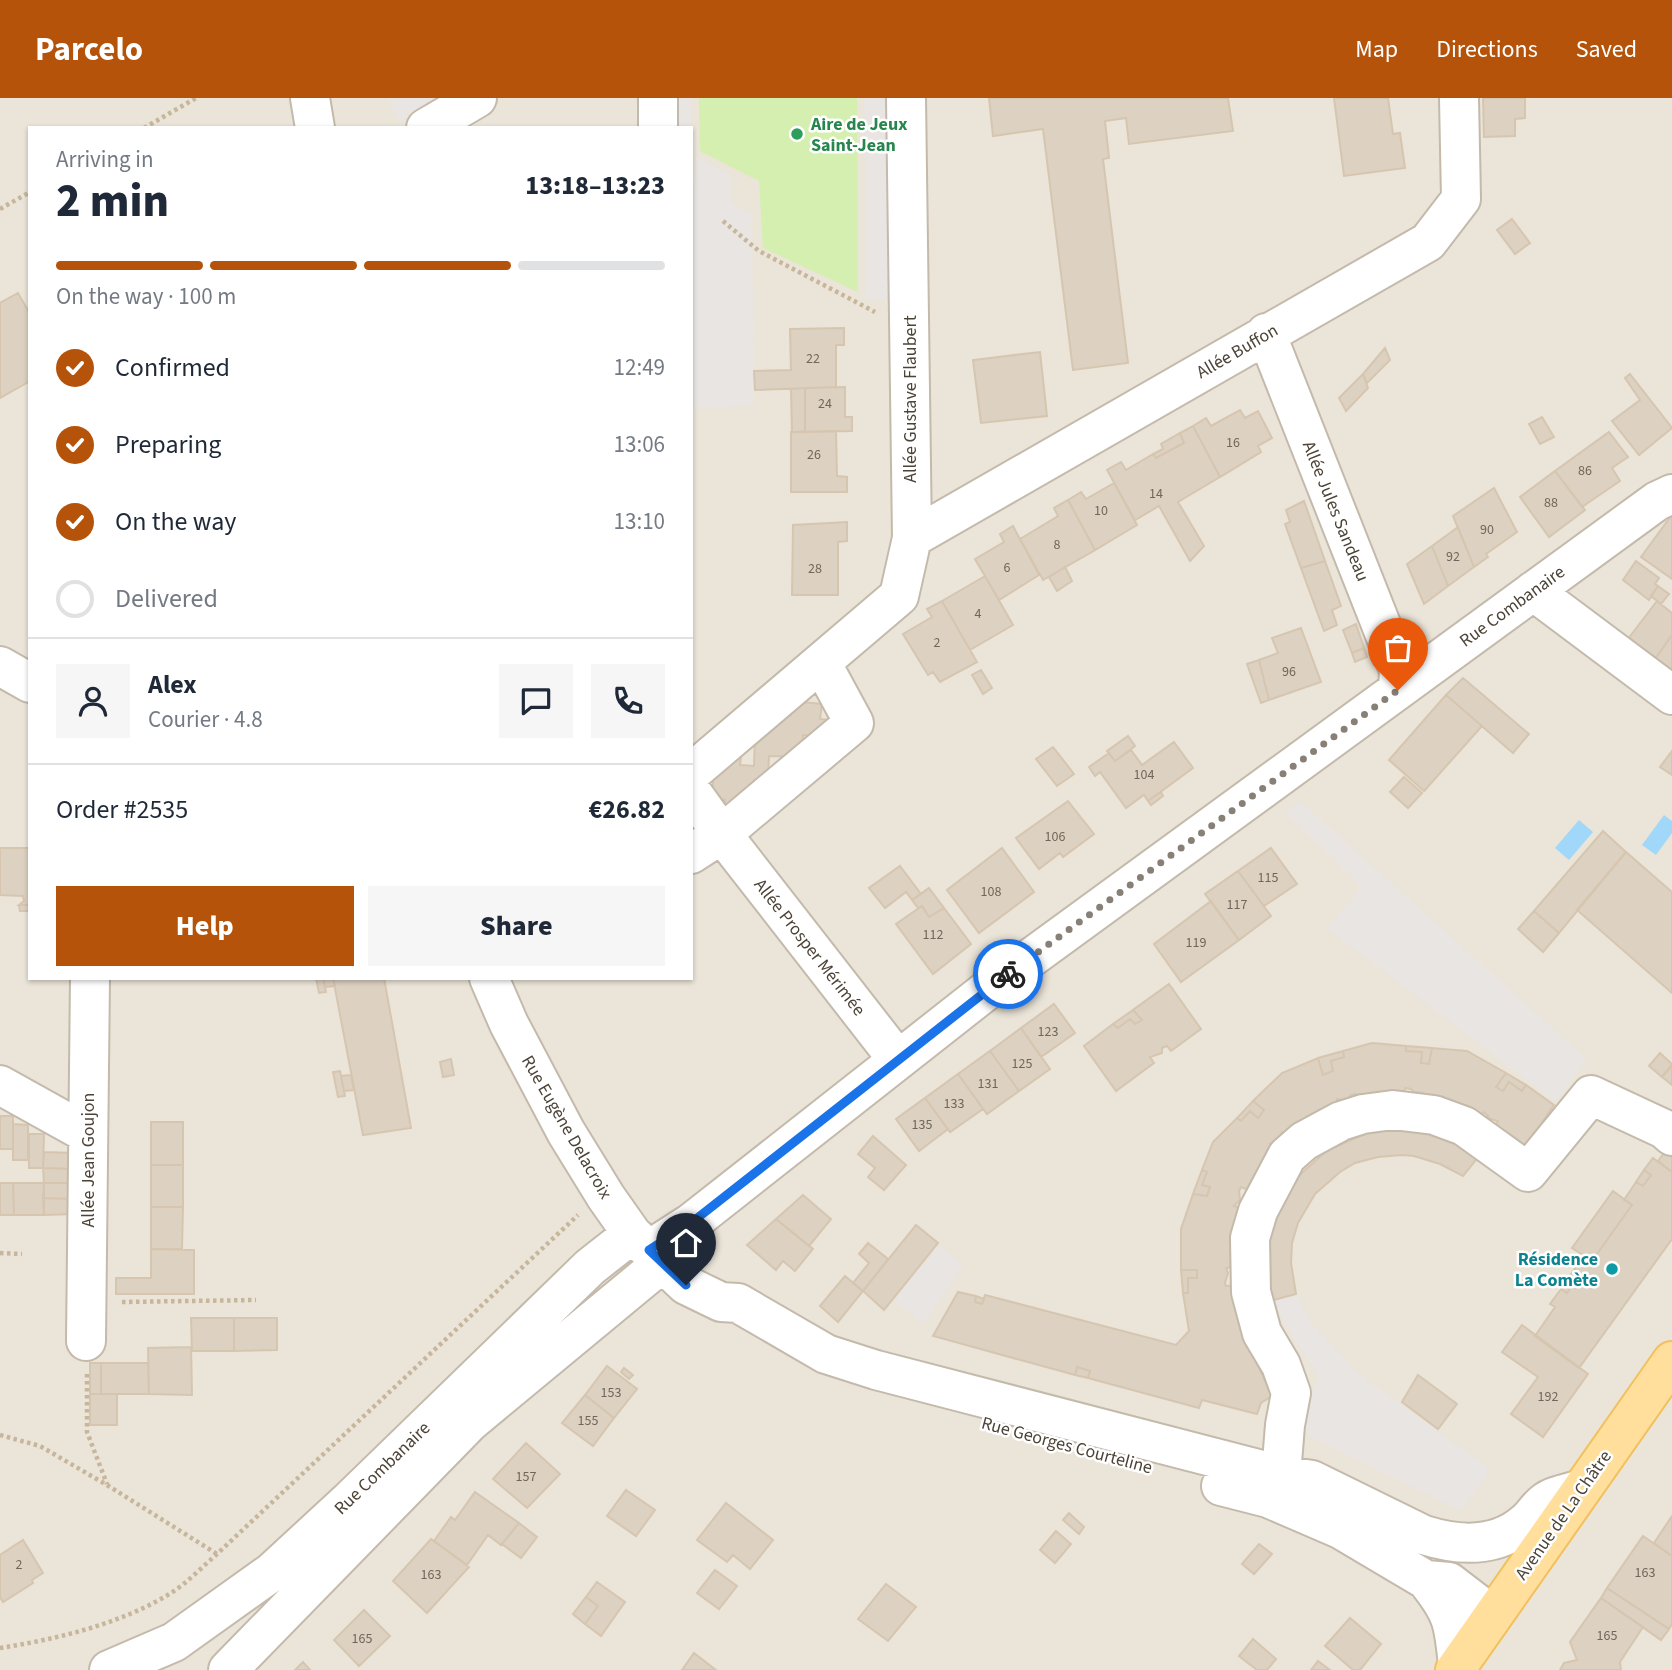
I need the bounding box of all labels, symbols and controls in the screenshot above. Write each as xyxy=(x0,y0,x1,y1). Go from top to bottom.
text: Parcelo xyxy=(35,26,143,73)
text: Map xyxy=(1355,32,1398,67)
text: Directions xyxy=(1436,32,1538,67)
text: Saved xyxy=(1576,32,1637,67)
place label: Aire de Jeux Saint-Jean xyxy=(810,112,907,158)
marker: Aire de Jeux Saint-Jean xyxy=(789,126,805,142)
text: Arriving in xyxy=(56,143,154,176)
text: 13:18–13:23 xyxy=(525,167,665,204)
text: 2 min xyxy=(56,169,169,234)
text: On the way · 100 m xyxy=(56,280,236,313)
street label: Allée Gustave Flaubert xyxy=(898,315,923,483)
street label: Allée Buffon xyxy=(1192,318,1283,385)
icon: check xyxy=(56,349,94,387)
text: Confirmed xyxy=(115,349,230,386)
house number: 22 xyxy=(806,349,820,369)
text: 12:49 xyxy=(614,351,665,384)
house number: 24 xyxy=(818,394,832,414)
icon: check xyxy=(56,426,94,464)
text: Preparing xyxy=(115,426,221,463)
text: 13:06 xyxy=(614,428,665,461)
house number: 16 xyxy=(1226,433,1240,453)
street label: Allée Jules Sandeau xyxy=(1296,437,1375,585)
house number: 26 xyxy=(807,445,821,465)
house number: 86 xyxy=(1578,461,1592,481)
house number: 14 xyxy=(1149,484,1163,504)
house number: 88 xyxy=(1544,493,1558,513)
house number: 10 xyxy=(1094,501,1108,521)
icon: check xyxy=(56,503,94,541)
text: On the way xyxy=(115,503,236,540)
text: 13:10 xyxy=(614,505,665,538)
house number: 90 xyxy=(1480,520,1494,540)
house number: 8 xyxy=(1054,535,1061,555)
house number: 92 xyxy=(1446,547,1460,567)
house number: 6 xyxy=(1004,558,1011,578)
house number: 28 xyxy=(808,559,822,579)
street label: Rue Combanaire xyxy=(1455,560,1570,653)
text: Delivered xyxy=(115,580,218,617)
house number: 4 xyxy=(975,604,982,624)
pin xyxy=(1368,618,1428,690)
icon: bag xyxy=(1379,629,1417,667)
house number: 2 xyxy=(934,633,941,653)
house number: 96 xyxy=(1282,662,1296,682)
button: person xyxy=(56,664,130,738)
button: chat xyxy=(499,664,573,738)
button: phone xyxy=(591,664,665,738)
text: Alex xyxy=(148,666,197,703)
text: Courier · 4.8 xyxy=(148,703,263,736)
house number: 104 xyxy=(1134,765,1154,785)
text: Order #2535 xyxy=(56,791,188,828)
text: €26.82 xyxy=(589,791,665,828)
house number: 106 xyxy=(1045,827,1065,847)
house number: 115 xyxy=(1258,868,1278,888)
street label: Allée Prosper Mérimée xyxy=(748,873,871,1021)
house number: 108 xyxy=(981,882,1001,902)
button: Help xyxy=(56,886,354,966)
button: Share xyxy=(368,886,665,966)
house number: 117 xyxy=(1227,895,1247,915)
house number: 112 xyxy=(923,925,943,945)
house number: 119 xyxy=(1186,933,1206,953)
courier xyxy=(973,939,1043,1009)
icon: bike xyxy=(989,955,1027,993)
house number: 123 xyxy=(1038,1022,1058,1042)
street label: Rue Eugène Delacroix xyxy=(515,1051,618,1204)
house number: 125 xyxy=(1012,1054,1032,1074)
house number: 131 xyxy=(978,1074,998,1094)
street label: Allée Jean Goujon xyxy=(76,1093,101,1227)
house number: 133 xyxy=(944,1094,964,1114)
house number: 135 xyxy=(912,1115,932,1135)
pin xyxy=(656,1213,716,1285)
icon: home xyxy=(667,1224,705,1262)
place label: Résidence La Comète xyxy=(1515,1247,1598,1293)
marker: Résidence La Comète xyxy=(1604,1261,1620,1277)
house number: 153 xyxy=(601,1383,621,1403)
house number: 192 xyxy=(1538,1387,1558,1407)
house number: 155 xyxy=(578,1411,598,1431)
street label: Rue Georges Courteline xyxy=(979,1411,1155,1480)
street label: Rue Combanaire xyxy=(329,1416,436,1521)
street label: Avenue de La Châtre xyxy=(1509,1445,1618,1585)
house number: 157 xyxy=(516,1467,536,1487)
house number: 2 xyxy=(16,1555,23,1575)
house number: 163 xyxy=(1635,1563,1655,1583)
house number: 163 xyxy=(421,1565,441,1585)
house number: 165 xyxy=(1597,1626,1617,1646)
house number: 165 xyxy=(352,1629,372,1649)

